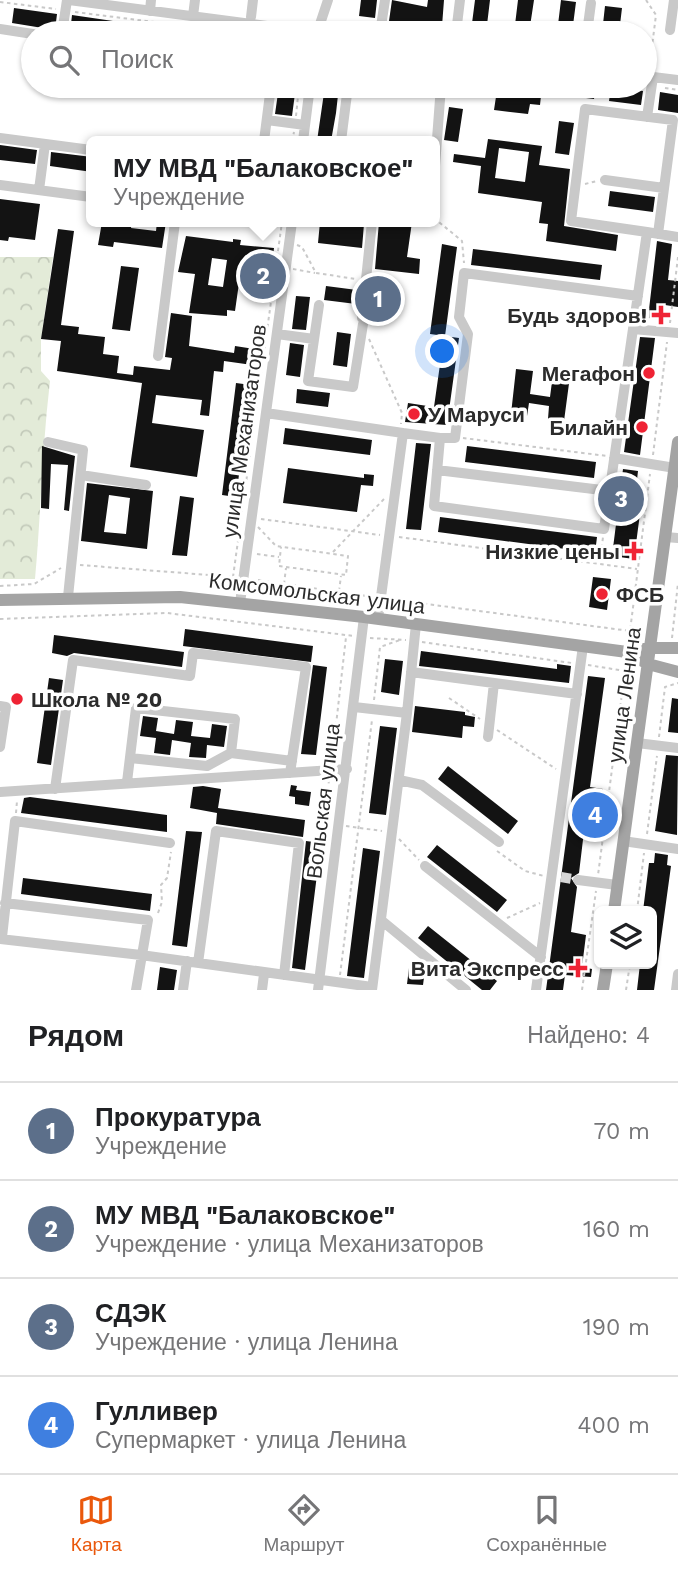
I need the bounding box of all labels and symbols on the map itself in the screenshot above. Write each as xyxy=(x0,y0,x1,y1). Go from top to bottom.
pin: 2 xyxy=(240,250,286,302)
pin: 1 xyxy=(355,273,401,325)
place label: Будь здоров! xyxy=(507,303,647,328)
marker: Будь здоров! xyxy=(653,307,669,323)
street label: улица Механизаторов xyxy=(217,323,271,539)
your location xyxy=(425,334,459,368)
place label: Мегафон xyxy=(542,361,635,386)
marker: Мегафон xyxy=(641,365,657,381)
place label: У Маруси xyxy=(428,402,525,427)
marker: У Маруси xyxy=(406,406,422,422)
place label: Билайн xyxy=(549,415,628,440)
marker: Билайн xyxy=(634,419,650,435)
pin: 3 xyxy=(598,473,644,525)
place label: Низкие цены xyxy=(485,539,620,564)
marker: Низкие цены xyxy=(626,543,642,559)
street label: Комсомольская улица xyxy=(207,567,427,619)
place label: ФСБ xyxy=(616,582,664,607)
marker: ФСБ xyxy=(594,586,610,602)
street label: улица Ленина xyxy=(602,625,646,765)
place label: Школа № 20 xyxy=(31,687,162,712)
marker: Школа № 20 xyxy=(9,691,25,707)
street label: Вольская улица xyxy=(301,721,345,880)
pin: 4 xyxy=(572,789,618,841)
place label: Вита Экспресс xyxy=(411,956,564,981)
marker: Вита Экспресс xyxy=(570,960,586,976)

